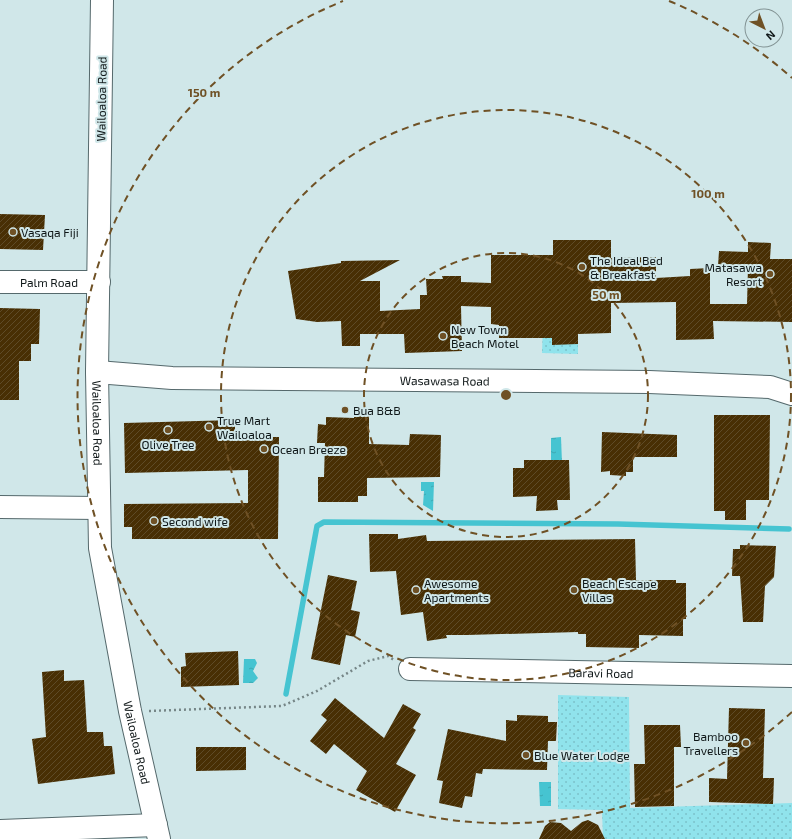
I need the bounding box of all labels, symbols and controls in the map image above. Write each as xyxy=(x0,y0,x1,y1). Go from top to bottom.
north arrow xyxy=(744,8,784,48)
text: N xyxy=(764,28,778,43)
street label: Wailoaloa Road xyxy=(93,56,109,142)
text: 150 m xyxy=(188,85,220,99)
text: 100 m xyxy=(691,186,725,200)
place label: Vasaqa Fiji xyxy=(21,225,79,240)
marker: Vasaqa Fiji xyxy=(8,227,18,237)
place label: The Ideal Bed & Breakfast xyxy=(590,253,663,281)
place label: Matasawa Resort xyxy=(705,260,762,288)
marker: The Ideal Bed & Breakfast xyxy=(577,262,587,272)
marker: Matasawa Resort xyxy=(765,269,775,279)
street label: Palm Road xyxy=(20,275,78,289)
text: 50 m xyxy=(592,287,620,301)
place label: New Town Beach Motel xyxy=(451,322,519,350)
marker: New Town Beach Motel xyxy=(438,331,448,341)
street label: Wasawasa Road xyxy=(400,373,490,388)
street label: Wailoaloa Road xyxy=(90,380,106,466)
centre of rings xyxy=(499,388,513,402)
place label: Bua B&B xyxy=(353,403,401,417)
marker: Bua B&B xyxy=(340,405,350,415)
place label: True Mart Wailoaloa xyxy=(217,413,272,441)
marker: True Mart Wailoaloa xyxy=(204,422,214,432)
marker: Olive Tree xyxy=(163,425,173,435)
place label: Olive Tree xyxy=(141,437,195,451)
place label: Ocean Breeze xyxy=(272,442,346,456)
marker: Ocean Breeze xyxy=(259,444,269,454)
place label: Second wife xyxy=(162,514,228,528)
marker: Second wife xyxy=(149,516,159,526)
place label: Awesome Apartments xyxy=(424,576,489,604)
place label: Beach Escape Villas xyxy=(582,576,657,604)
marker: Awesome Apartments xyxy=(411,585,421,595)
marker: Beach Escape Villas xyxy=(569,585,579,595)
street label: Baravi Road xyxy=(568,665,634,680)
street label: Wailoaloa Road xyxy=(121,700,153,785)
place label: Bamboo Travellers xyxy=(684,729,738,757)
marker: Bamboo Travellers xyxy=(741,738,751,748)
place label: Blue Water Lodge xyxy=(534,748,630,762)
marker: Blue Water Lodge xyxy=(521,750,531,760)

